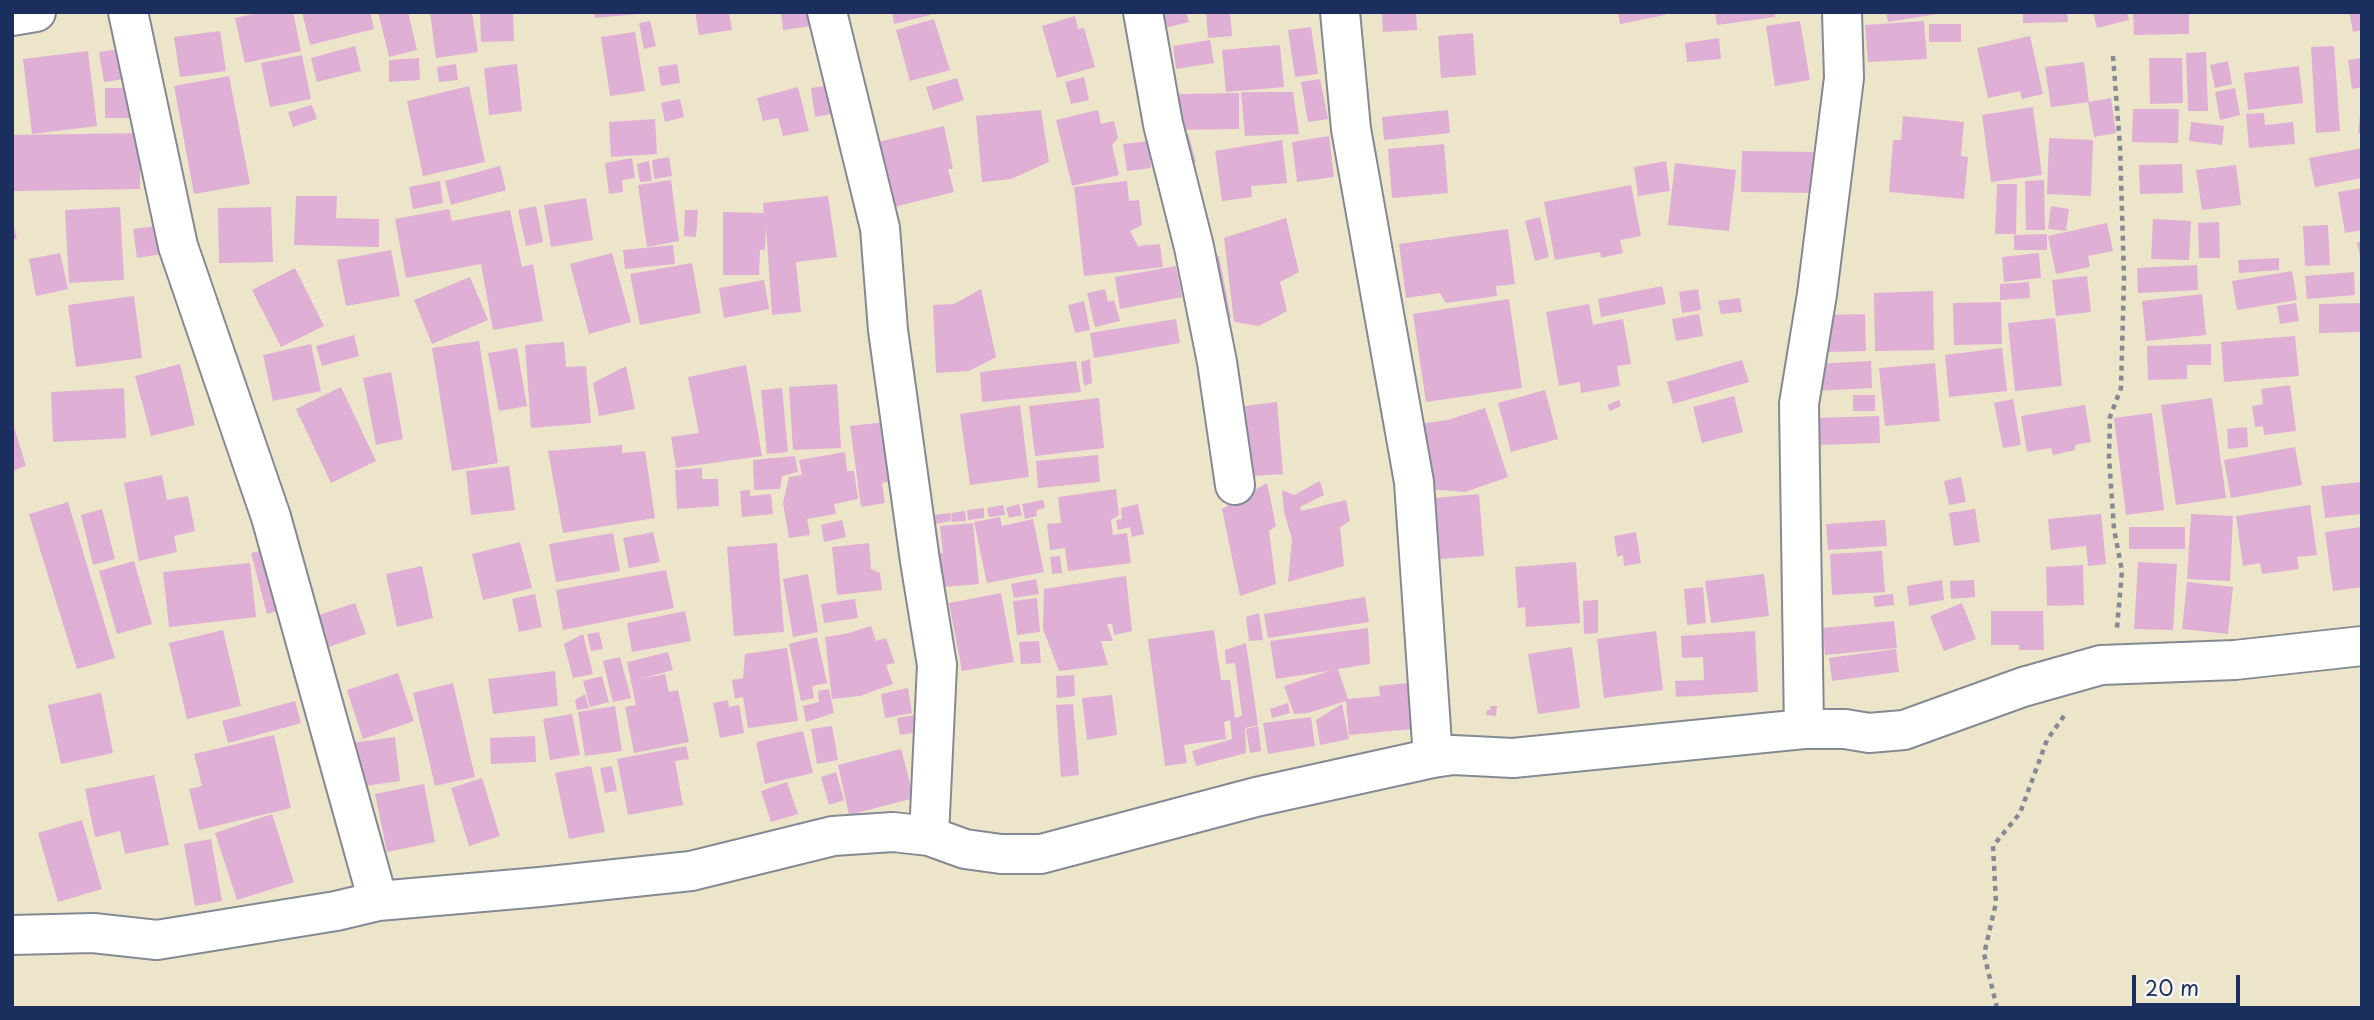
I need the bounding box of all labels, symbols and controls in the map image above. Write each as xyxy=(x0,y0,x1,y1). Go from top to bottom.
scale bar xyxy=(2136,960,2244,1004)
text: 20 m xyxy=(2145,971,2199,1003)

